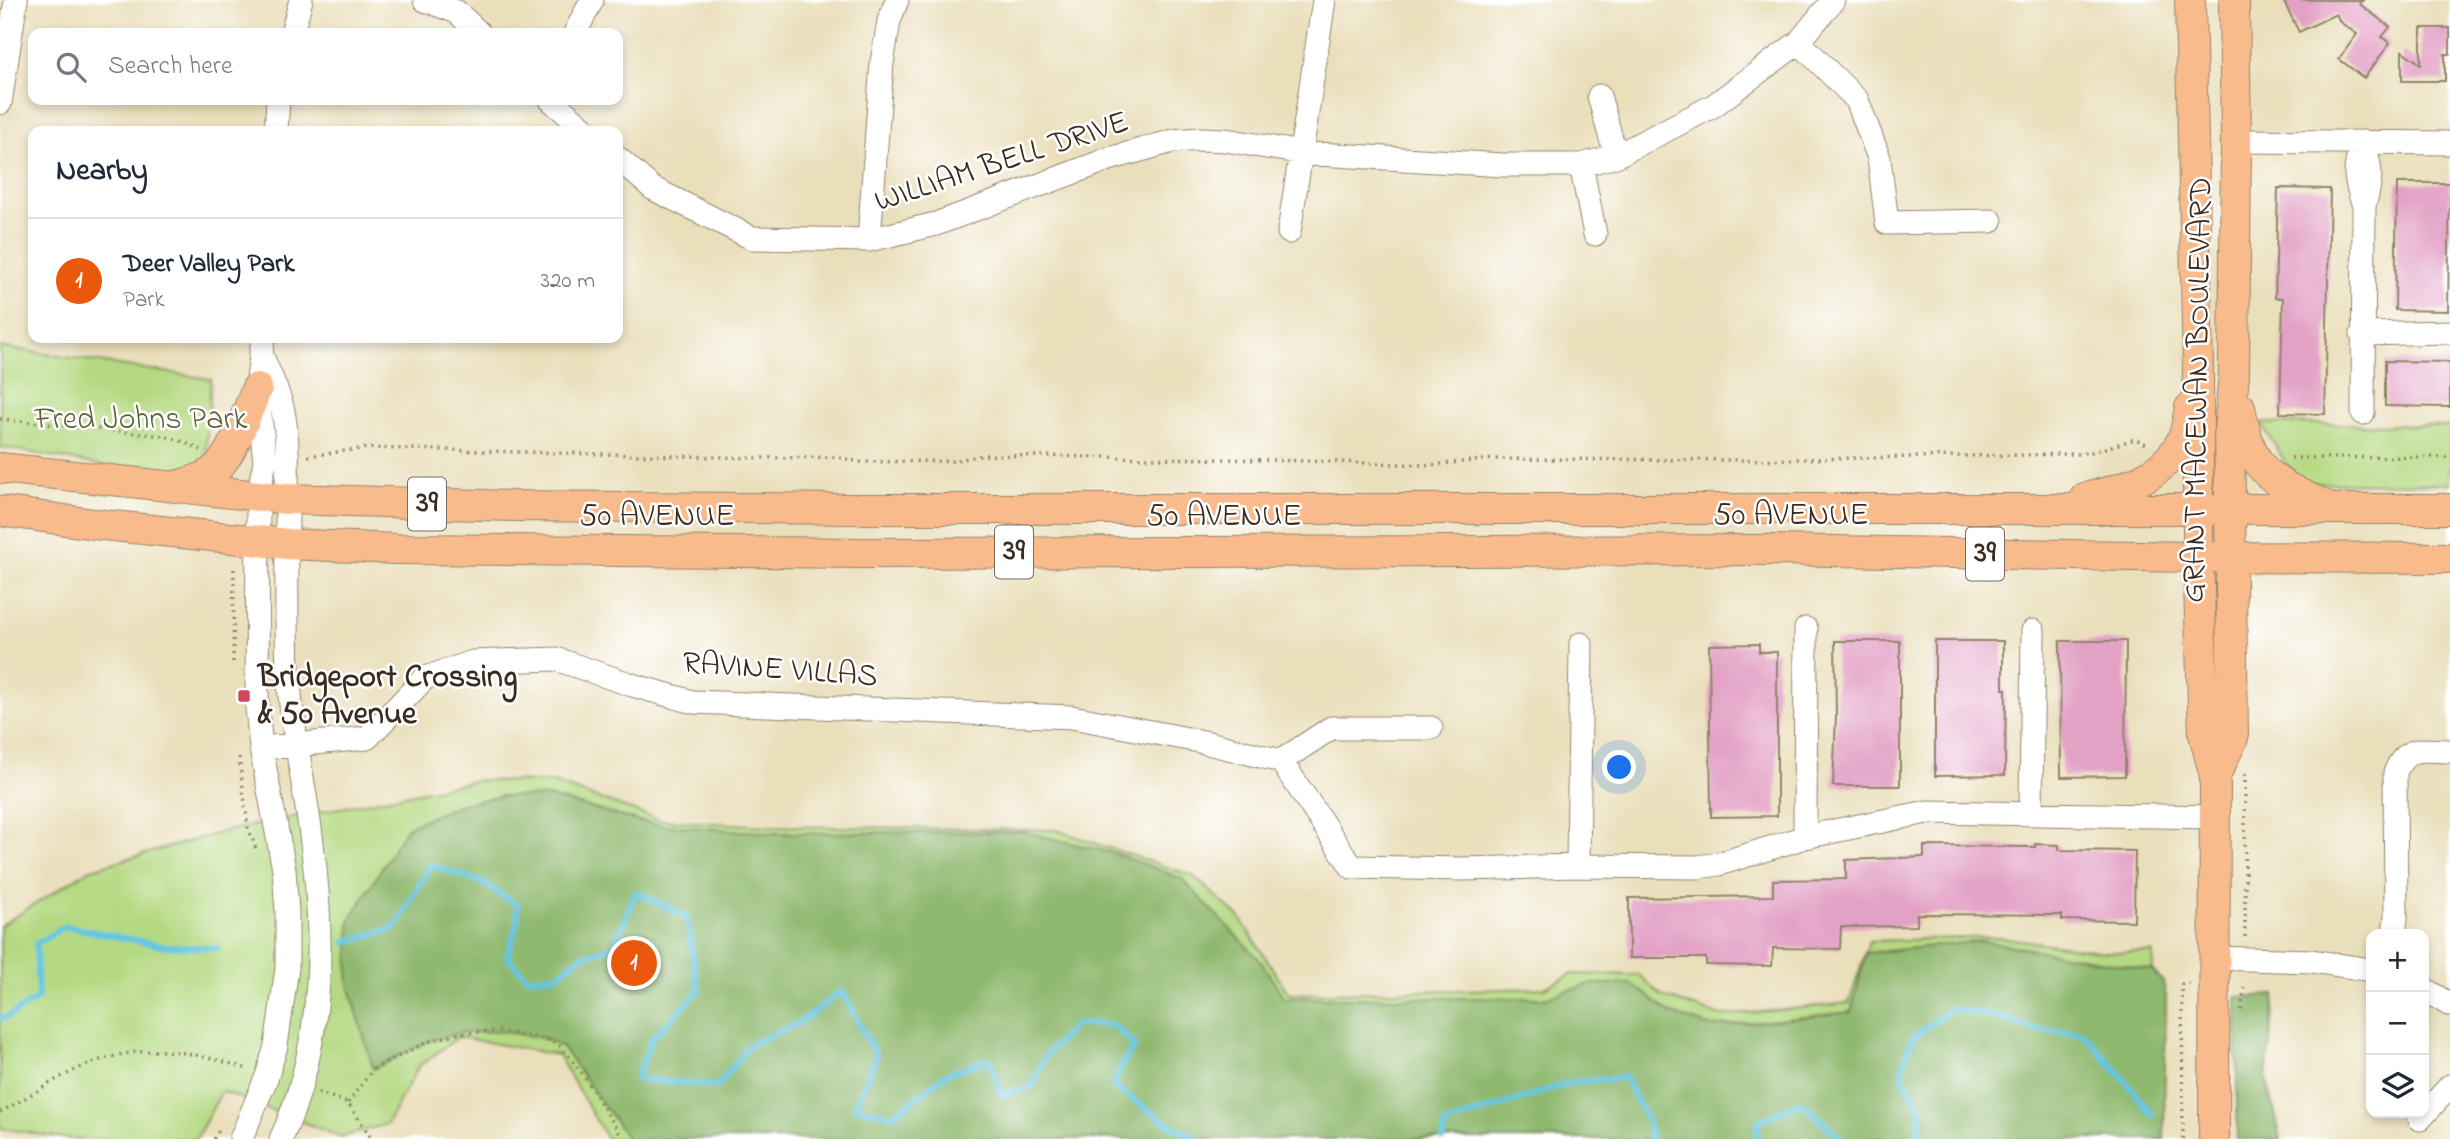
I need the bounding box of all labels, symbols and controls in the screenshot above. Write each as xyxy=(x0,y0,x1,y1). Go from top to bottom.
search box xyxy=(28,28,623,105)
icon: search xyxy=(52,48,90,86)
text: Search here xyxy=(108,48,233,86)
street label: WILLIAM BELL DRIVE xyxy=(869,100,1135,226)
text: Nearby xyxy=(56,150,148,194)
street label: GRANT MACEWAN BOULEVARD xyxy=(2172,177,2226,603)
text: Deer Valley Park xyxy=(123,246,295,284)
text: 1 xyxy=(75,265,83,298)
text: 320 m xyxy=(541,265,595,298)
text: Park xyxy=(123,284,165,317)
park label: Fred Johns Park xyxy=(34,397,248,444)
road number: 39 xyxy=(408,477,446,530)
street label: 50 AVENUE xyxy=(1713,493,1869,540)
street label: 50 AVENUE xyxy=(579,494,735,541)
street label: 50 AVENUE xyxy=(1146,494,1302,541)
road number: 39 xyxy=(995,526,1033,579)
road number: 39 xyxy=(1966,527,2004,580)
street label: RAVINE VILLAS xyxy=(681,641,879,701)
place label: Bridgeport Crossing & 50 Avenue xyxy=(256,655,517,739)
marker: Bridgeport Crossing & 50 Avenue xyxy=(236,688,252,704)
your location xyxy=(1602,750,1636,784)
map controls xyxy=(2366,929,2429,1118)
button: + xyxy=(2366,929,2429,992)
pin: 1 xyxy=(611,937,657,989)
button: − xyxy=(2366,992,2429,1055)
button: layers xyxy=(2366,1055,2429,1118)

